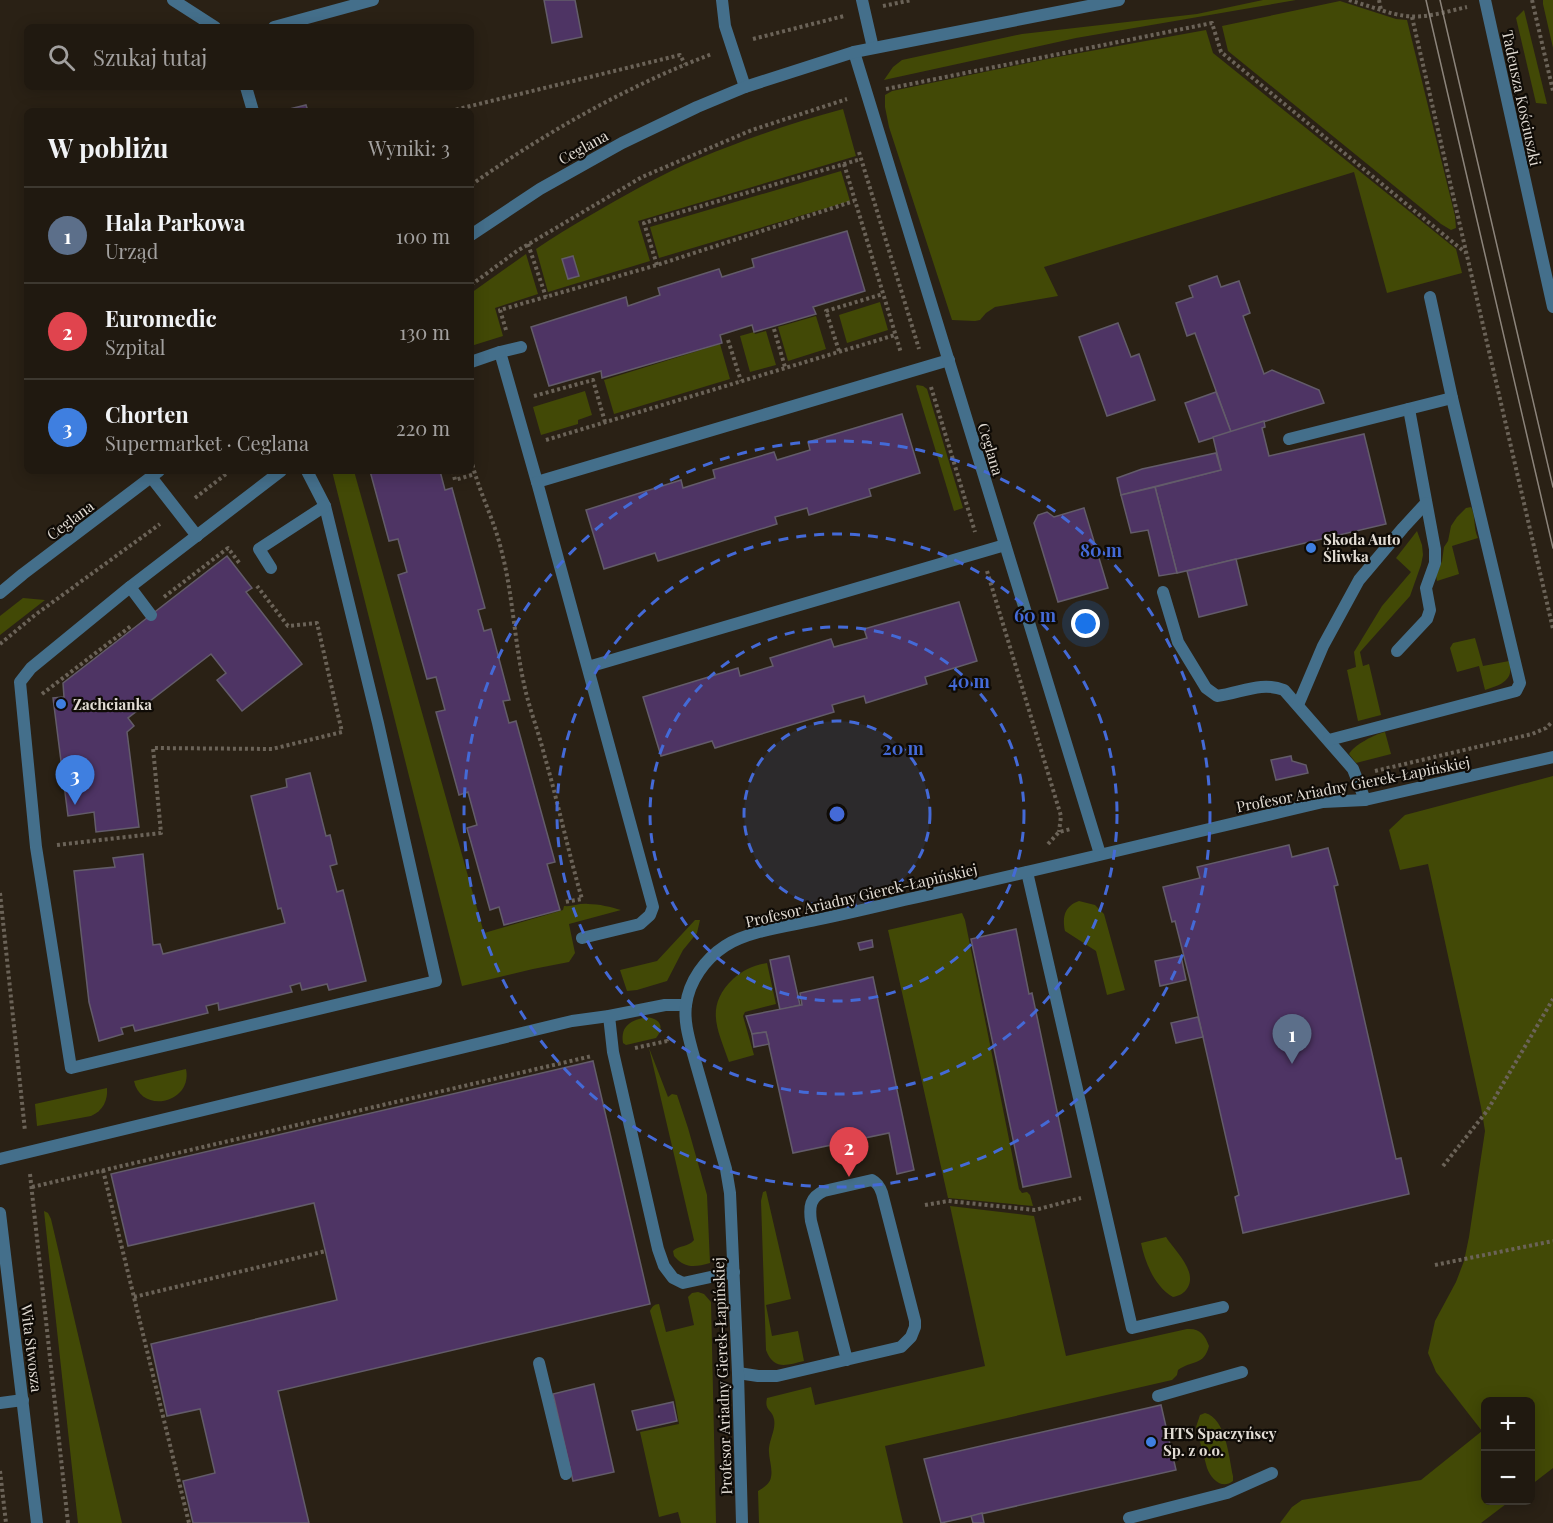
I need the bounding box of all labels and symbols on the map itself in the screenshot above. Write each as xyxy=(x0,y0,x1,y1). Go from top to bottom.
street label: Tadeusza Kościuszki xyxy=(1498,28,1546,168)
street label: Ceglana xyxy=(555,125,612,169)
street label: Ceglana xyxy=(974,420,1009,478)
street label: Ceglana xyxy=(42,495,98,544)
place label: Skoda Auto Śliwka xyxy=(1323,529,1401,566)
text: 80 m xyxy=(1080,538,1123,562)
marker: Skoda Auto Śliwka xyxy=(1304,541,1318,555)
text: 60 m xyxy=(1014,603,1057,627)
your location xyxy=(1071,609,1100,638)
text: 40 m xyxy=(948,669,991,693)
place label: Zachcianka xyxy=(73,694,152,714)
marker: Zachcianka xyxy=(54,697,68,711)
text: 20 m xyxy=(882,736,924,760)
street label: Profesor Ariadny Gierek-Łapińskiej xyxy=(1235,752,1471,816)
pin: 3 xyxy=(56,756,94,805)
centre of rings xyxy=(827,804,847,824)
street label: Profesor Ariadny Gierek-Łapińskiej xyxy=(743,859,979,931)
pin: 1 xyxy=(1272,1014,1312,1064)
pin: 2 xyxy=(830,1128,868,1177)
street label: Profesor Ariadny Gierek-Łapińskiej xyxy=(708,1257,736,1495)
street label: Wita Stwosza xyxy=(17,1302,47,1394)
place label: HTS Spaczyńscy Sp. z o.o. xyxy=(1163,1423,1277,1460)
marker: HTS Spaczyńscy Sp. z o.o. xyxy=(1144,1435,1158,1449)

